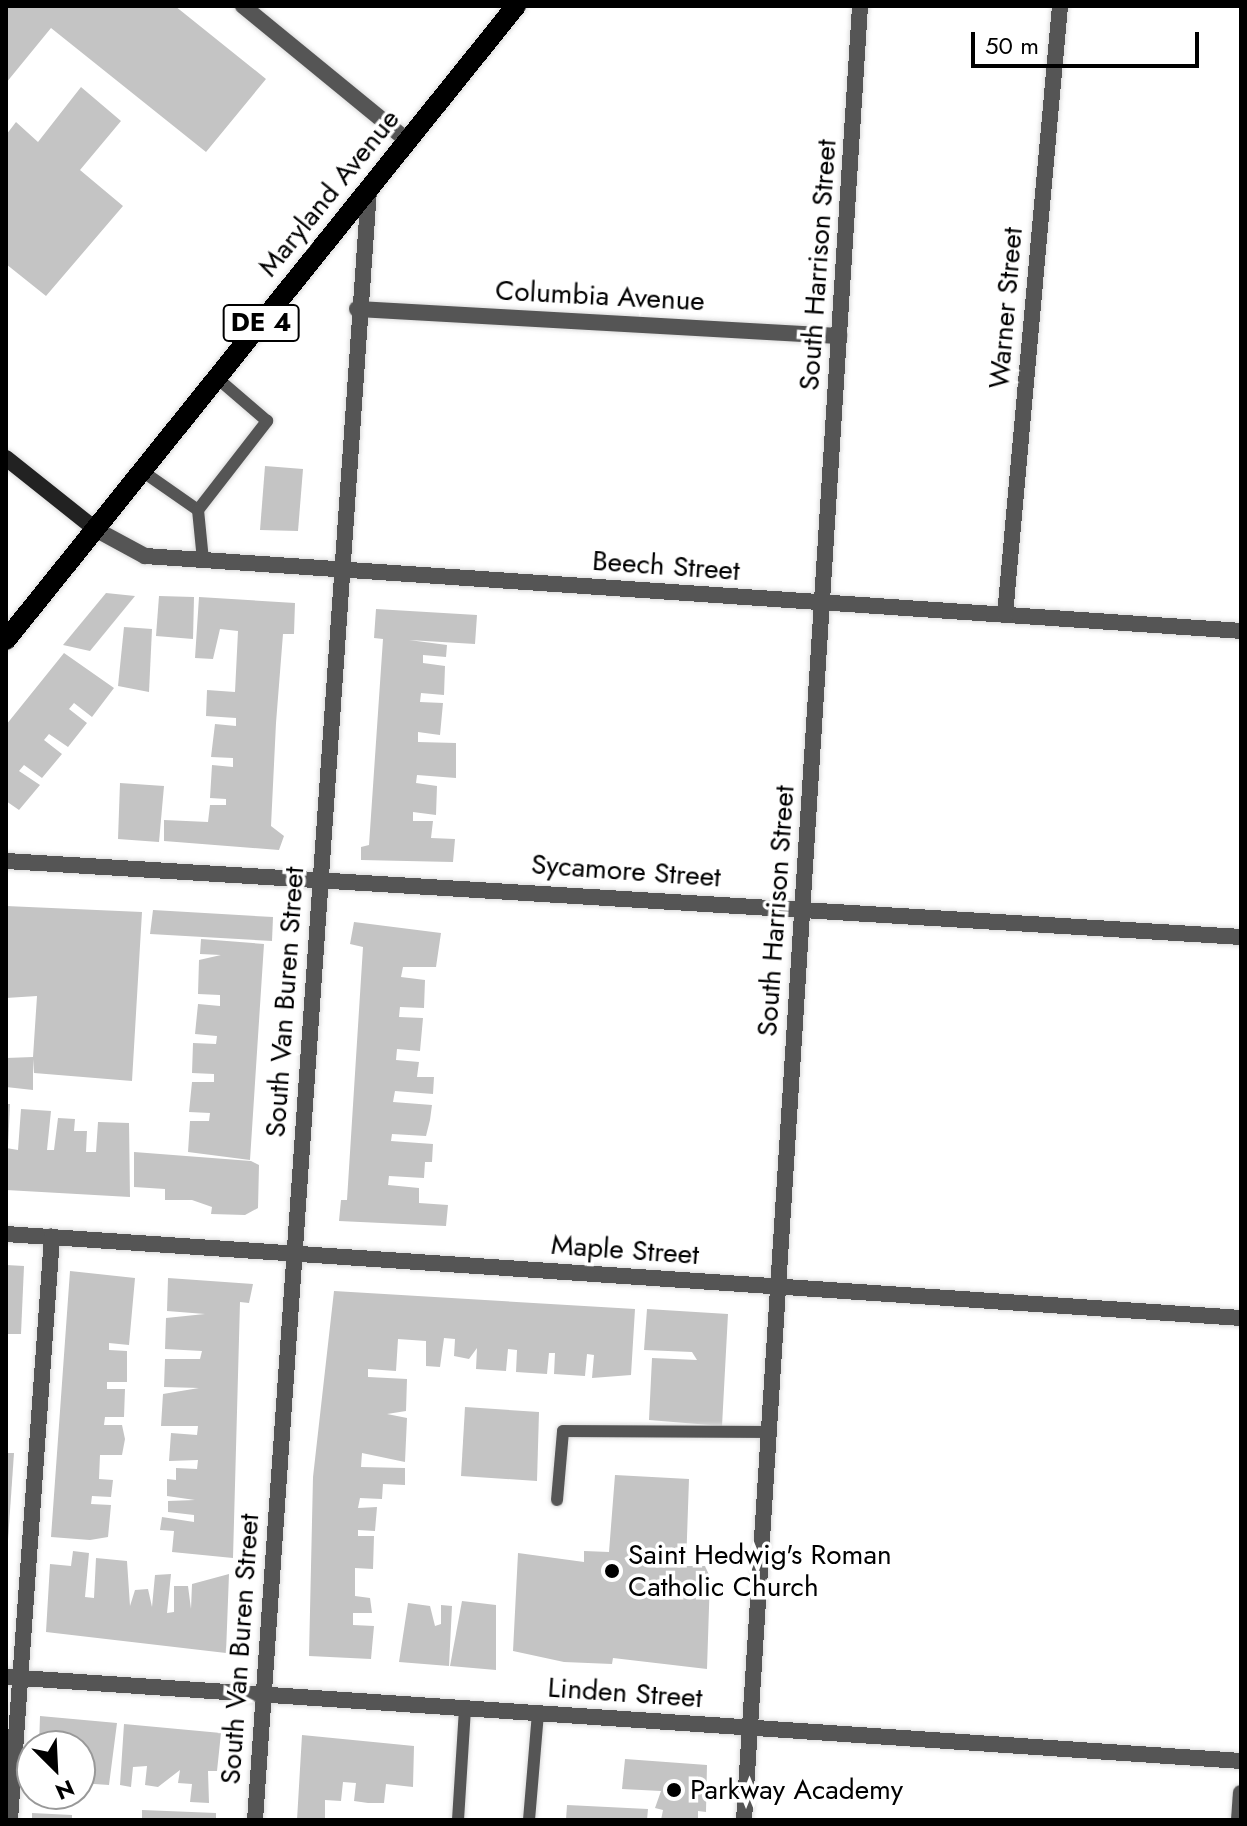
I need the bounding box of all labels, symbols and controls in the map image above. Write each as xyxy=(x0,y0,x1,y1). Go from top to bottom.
scale bar xyxy=(975,16,1203,66)
text: 50 m xyxy=(985,28,1039,63)
street label: Maryland Avenue xyxy=(251,103,407,283)
street label: South Harrison Street xyxy=(792,138,844,392)
street label: Warner Street xyxy=(982,226,1030,390)
street label: Columbia Avenue xyxy=(494,274,706,318)
road number: DE 4 xyxy=(221,301,301,345)
street label: Beech Street xyxy=(591,544,741,588)
street label: South Harrison Street xyxy=(750,784,802,1038)
street label: Sycamore Street xyxy=(530,848,722,894)
street label: South Van Buren Street xyxy=(259,866,311,1138)
street label: Maple Street xyxy=(550,1228,700,1272)
street label: South Van Buren Street xyxy=(214,1513,266,1785)
place label: Saint Hedwig's Roman Catholic Church xyxy=(628,1538,892,1604)
marker: Saint Hedwig's Roman Catholic Church xyxy=(603,1562,621,1580)
street label: Linden Street xyxy=(547,1671,703,1715)
north arrow xyxy=(16,1730,96,1810)
text: N xyxy=(50,1772,79,1808)
place label: Parkway Academy xyxy=(690,1773,903,1807)
marker: Parkway Academy xyxy=(665,1781,683,1799)

